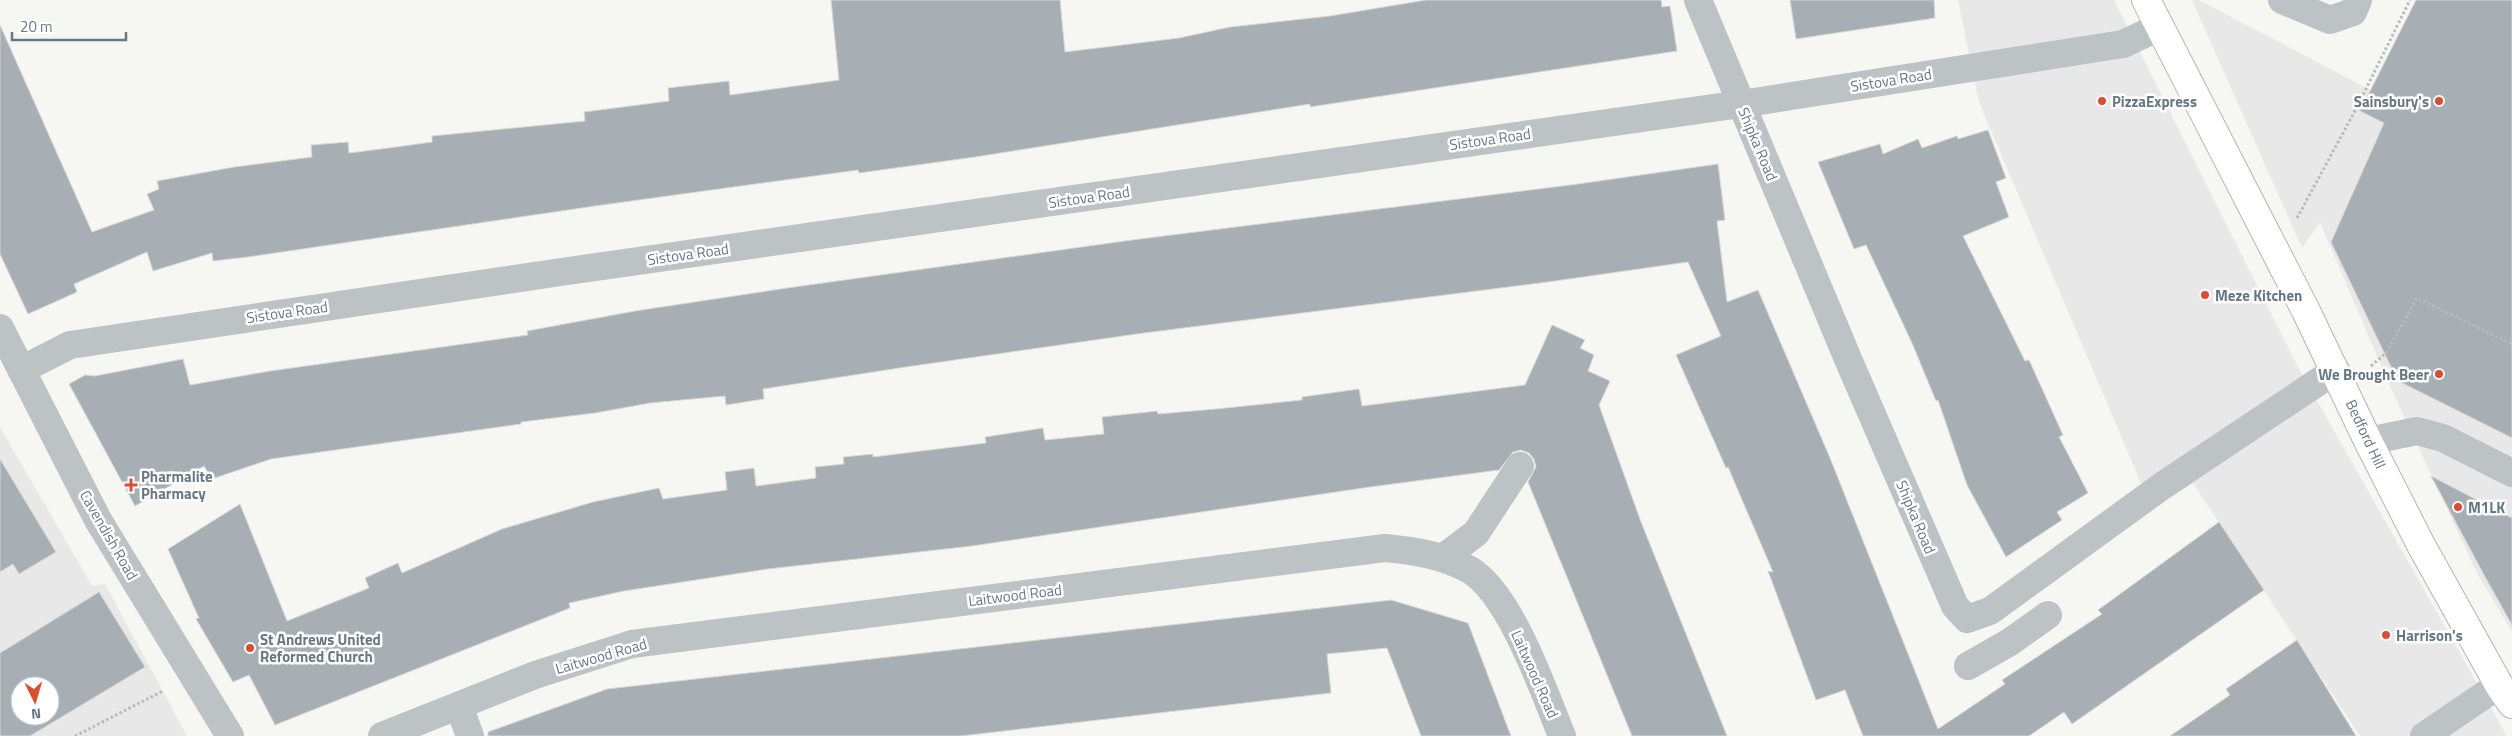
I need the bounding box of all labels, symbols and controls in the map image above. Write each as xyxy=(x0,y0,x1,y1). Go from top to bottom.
scale bar xyxy=(12,10,126,42)
text: 20 m xyxy=(20,15,53,38)
street label: Sistova Road xyxy=(1849,62,1933,98)
place label: PizzaExpress xyxy=(2112,90,2197,113)
place label: Sainsbury's xyxy=(2354,90,2429,113)
marker: PizzaExpress xyxy=(2096,95,2108,107)
marker: Sainsbury's xyxy=(2433,95,2445,107)
street label: Shipka Road xyxy=(1732,104,1784,184)
street label: Sistova Road xyxy=(1448,122,1532,156)
street label: Sistova Road xyxy=(1047,180,1131,214)
street label: Sistova Road xyxy=(646,237,730,271)
place label: Meze Kitchen xyxy=(2215,284,2302,307)
marker: Meze Kitchen xyxy=(2199,289,2211,301)
street label: Sistova Road xyxy=(245,295,329,329)
place label: We Brought Beer xyxy=(2318,363,2429,386)
marker: We Brought Beer xyxy=(2433,368,2445,380)
street label: Bedford Hill xyxy=(2340,396,2392,472)
place label: Pharmalite Pharmacy xyxy=(141,465,213,505)
street label: Shipka Road xyxy=(1890,477,1942,557)
marker: Pharmalite Pharmacy xyxy=(125,479,137,491)
street label: Cavendish Road xyxy=(74,486,144,584)
place label: M1LK xyxy=(2468,496,2505,519)
marker: M1LK xyxy=(2452,501,2464,513)
street label: Laitwood Road xyxy=(967,578,1063,612)
place label: Harrison's xyxy=(2396,624,2463,647)
street label: Laitwood Road xyxy=(1505,626,1565,722)
place label: St Andrews United Reformed Church xyxy=(260,628,381,668)
marker: Harrison's xyxy=(2380,629,2392,641)
street label: Laitwood Road xyxy=(553,632,649,680)
marker: St Andrews United Reformed Church xyxy=(244,642,256,654)
north arrow xyxy=(10,676,60,726)
text: N xyxy=(30,704,42,725)

